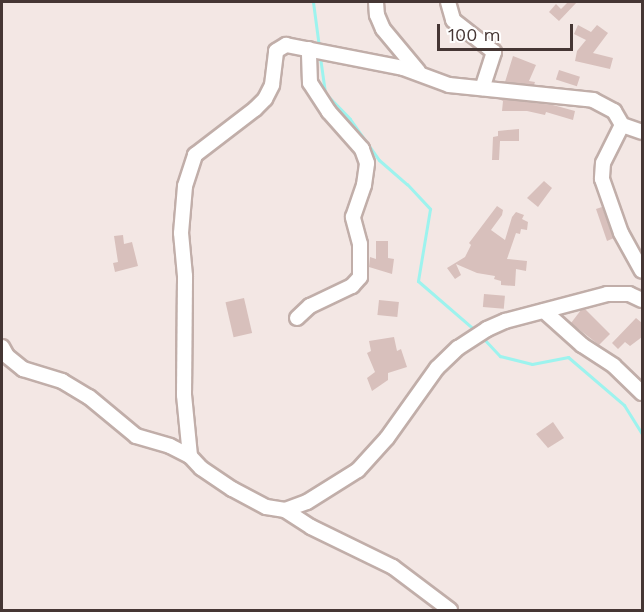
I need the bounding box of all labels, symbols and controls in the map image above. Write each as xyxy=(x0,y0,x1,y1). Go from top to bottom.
scale bar xyxy=(440,12,576,50)
text: 100 m xyxy=(448,24,501,45)

